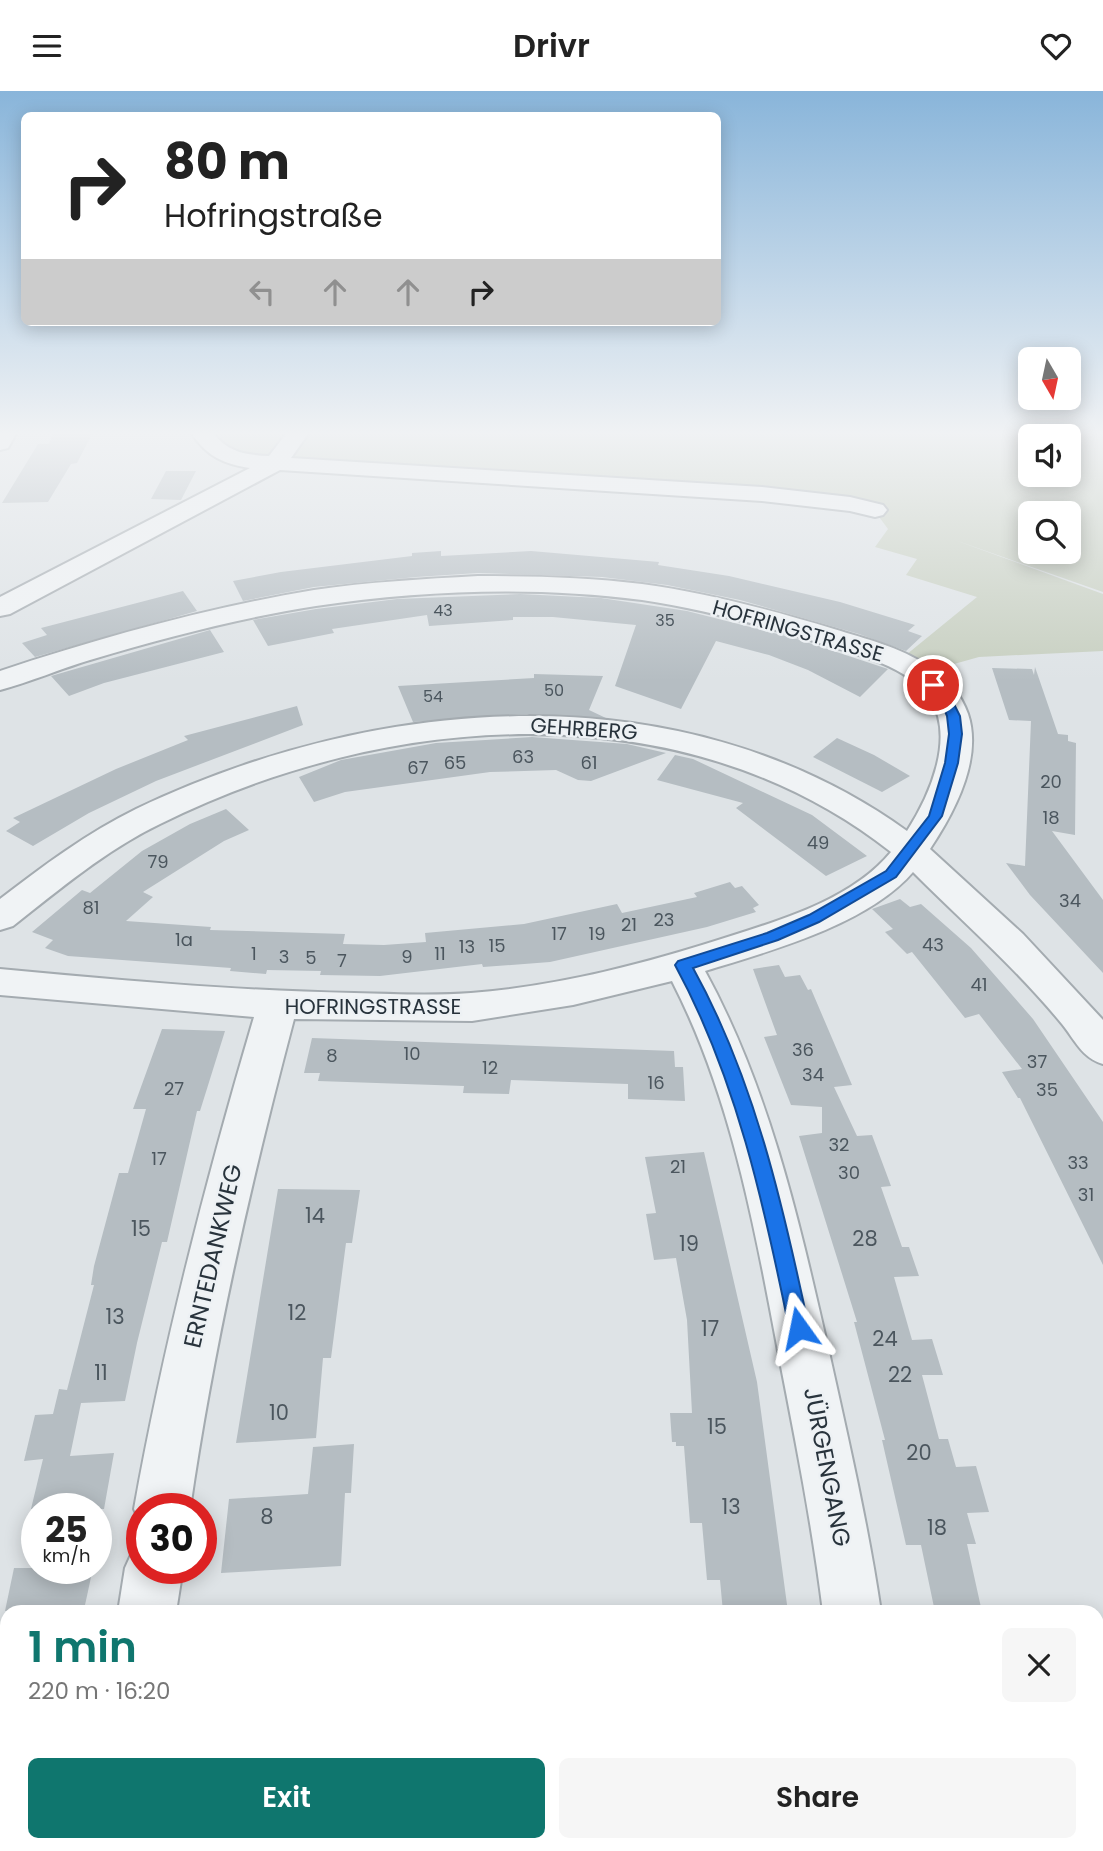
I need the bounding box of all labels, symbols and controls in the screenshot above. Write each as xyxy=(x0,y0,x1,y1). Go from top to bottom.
text: Drivr xyxy=(513,23,590,68)
icon: menu xyxy=(28,27,66,65)
icon: heart xyxy=(1037,27,1075,65)
text: 80 m xyxy=(164,128,290,196)
icon: right xyxy=(49,140,140,231)
text: Hofringstraße xyxy=(164,193,383,238)
icon: left xyxy=(243,273,281,311)
icon: ahead xyxy=(316,273,354,311)
icon: ahead xyxy=(389,273,427,311)
icon: right xyxy=(462,273,500,311)
north arrow xyxy=(1018,347,1082,409)
map controls xyxy=(1018,347,1081,564)
button: sound xyxy=(1018,424,1081,487)
button: search xyxy=(1018,501,1081,564)
street label: HOFRINGSTRASSE xyxy=(709,592,887,669)
house number: 43 xyxy=(433,599,453,622)
house number: 35 xyxy=(655,609,675,632)
pin xyxy=(903,655,963,715)
icon: arrive xyxy=(914,666,952,704)
house number: 50 xyxy=(544,679,564,702)
house number: 54 xyxy=(423,685,443,708)
street label: GEHRBERG xyxy=(530,710,639,747)
house number: 63 xyxy=(512,744,534,769)
house number: 65 xyxy=(444,750,466,775)
house number: 61 xyxy=(580,750,598,775)
house number: 67 xyxy=(407,755,429,780)
house number: 20 xyxy=(1040,769,1062,794)
house number: 18 xyxy=(1042,805,1060,830)
house number: 49 xyxy=(807,830,829,855)
house number: 79 xyxy=(147,849,169,874)
house number: 34 xyxy=(1059,888,1081,913)
house number: 81 xyxy=(82,895,100,920)
house number: 23 xyxy=(654,907,674,932)
house number: 21 xyxy=(621,912,637,937)
house number: 17 xyxy=(551,921,567,946)
house number: 19 xyxy=(588,921,606,946)
house number: 1a xyxy=(175,927,193,952)
house number: 43 xyxy=(922,932,944,957)
house number: 15 xyxy=(488,933,506,958)
house number: 13 xyxy=(459,934,475,959)
house number: 1 xyxy=(251,941,257,966)
house number: 11 xyxy=(434,941,446,966)
house number: 3 xyxy=(279,944,289,969)
house number: 9 xyxy=(401,944,413,969)
house number: 5 xyxy=(305,945,317,970)
house number: 7 xyxy=(337,948,347,973)
house number: 41 xyxy=(970,972,988,997)
street label: HOFRINGSTRASSE xyxy=(285,992,461,1021)
house number: 36 xyxy=(792,1037,814,1062)
house number: 10 xyxy=(403,1041,421,1066)
house number: 8 xyxy=(326,1043,338,1068)
house number: 37 xyxy=(1027,1049,1047,1074)
house number: 12 xyxy=(482,1055,498,1080)
house number: 34 xyxy=(802,1062,824,1087)
house number: 16 xyxy=(647,1070,665,1095)
house number: 27 xyxy=(164,1076,184,1101)
house number: 35 xyxy=(1036,1077,1058,1102)
house number: 32 xyxy=(829,1132,849,1157)
house number: 17 xyxy=(151,1146,167,1171)
house number: 33 xyxy=(1067,1150,1089,1175)
house number: 21 xyxy=(670,1154,686,1179)
house number: 30 xyxy=(838,1160,860,1185)
street label: ERNTEDANKWEG xyxy=(175,1161,250,1351)
house number: 31 xyxy=(1078,1182,1094,1207)
house number: 14 xyxy=(305,1201,325,1230)
house number: 15 xyxy=(131,1214,151,1243)
house number: 28 xyxy=(852,1224,878,1253)
house number: 19 xyxy=(679,1229,699,1258)
position arrow xyxy=(762,1291,836,1365)
house number: 12 xyxy=(288,1298,306,1327)
house number: 13 xyxy=(105,1302,125,1331)
house number: 17 xyxy=(701,1314,719,1343)
house number: 24 xyxy=(872,1324,898,1353)
house number: 11 xyxy=(94,1358,108,1387)
house number: 22 xyxy=(888,1360,912,1389)
street label: JÜRGENGANG xyxy=(796,1384,859,1549)
house number: 10 xyxy=(269,1398,289,1427)
house number: 15 xyxy=(707,1412,727,1441)
house number: 20 xyxy=(906,1438,932,1467)
house number: 13 xyxy=(721,1492,741,1521)
speed limit sign: 30 xyxy=(126,1493,217,1584)
house number: 8 xyxy=(260,1502,274,1531)
text: 25 xyxy=(45,1505,88,1554)
house number: 18 xyxy=(927,1513,947,1542)
text: km/h xyxy=(43,1543,90,1568)
text: 1 min xyxy=(28,1618,137,1677)
button: close xyxy=(1002,1628,1076,1702)
text: 220 m · 16:20 xyxy=(28,1675,170,1707)
button: Exit xyxy=(28,1758,545,1838)
button: Share xyxy=(559,1758,1076,1838)

